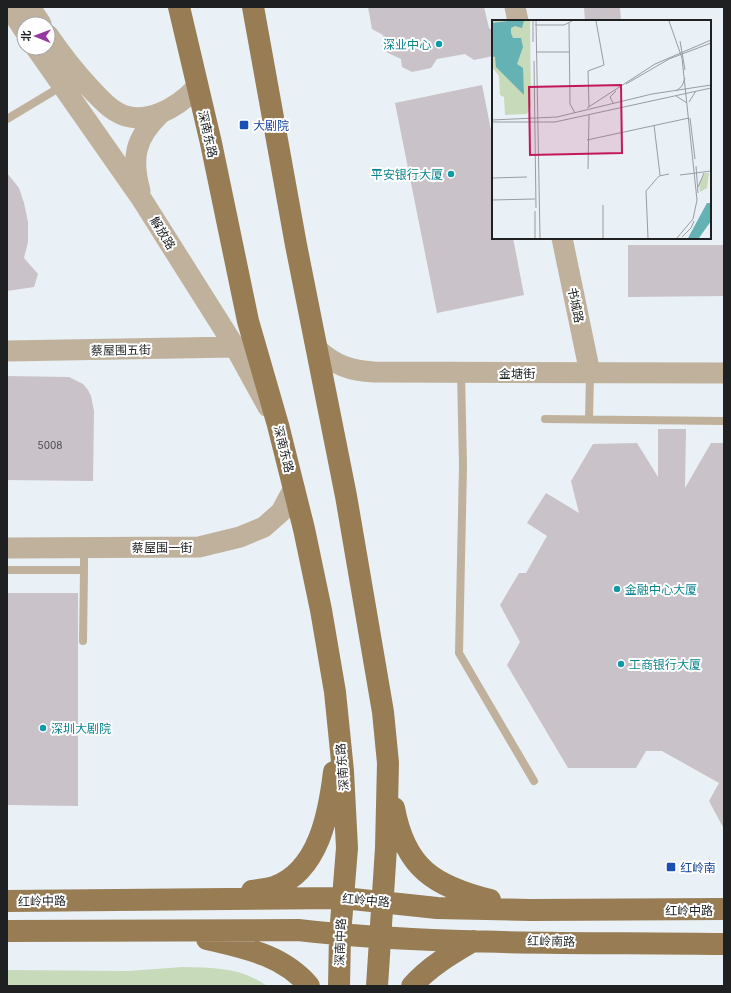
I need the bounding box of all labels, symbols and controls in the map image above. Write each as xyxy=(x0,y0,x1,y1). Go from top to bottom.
north arrow xyxy=(16,16,56,56)
inset map xyxy=(492,20,711,239)
text: 北 xyxy=(19,30,33,41)
place label: 深业中心 xyxy=(383,37,431,52)
marker: 深业中心 xyxy=(434,39,444,49)
street label: 深南东路 xyxy=(195,109,221,159)
place label: 大剧院 xyxy=(253,118,289,133)
marker: 大剧院 xyxy=(238,119,250,131)
place label: 平安银行大厦 xyxy=(371,167,443,182)
marker: 平安银行大厦 xyxy=(446,169,456,179)
street label: 解放路 xyxy=(147,214,179,252)
street label: 书城路 xyxy=(565,286,587,324)
street label: 蔡屋围五街 xyxy=(91,342,151,358)
street label: 金塘街 xyxy=(499,366,535,381)
street label: 深南东路 xyxy=(271,424,297,474)
house number: 5008 xyxy=(38,439,62,451)
street label: 蔡屋围一街 xyxy=(132,540,192,555)
place label: 金融中心大厦 xyxy=(625,582,697,597)
marker: 金融中心大厦 xyxy=(612,584,622,594)
place label: 工商银行大厦 xyxy=(629,657,701,672)
marker: 工商银行大厦 xyxy=(616,659,626,669)
place label: 深圳大剧院 xyxy=(51,721,111,736)
marker: 深圳大剧院 xyxy=(38,723,48,733)
street label: 深南东路 xyxy=(332,742,352,792)
place label: 红岭南 xyxy=(680,860,716,875)
marker: 红岭南 xyxy=(665,861,677,873)
street label: 红岭中路 xyxy=(341,890,391,910)
street label: 红岭中路 xyxy=(18,893,66,909)
street label: 红岭中路 xyxy=(665,903,713,918)
street label: 深南中路 xyxy=(332,918,348,966)
street label: 红岭南路 xyxy=(527,933,575,949)

